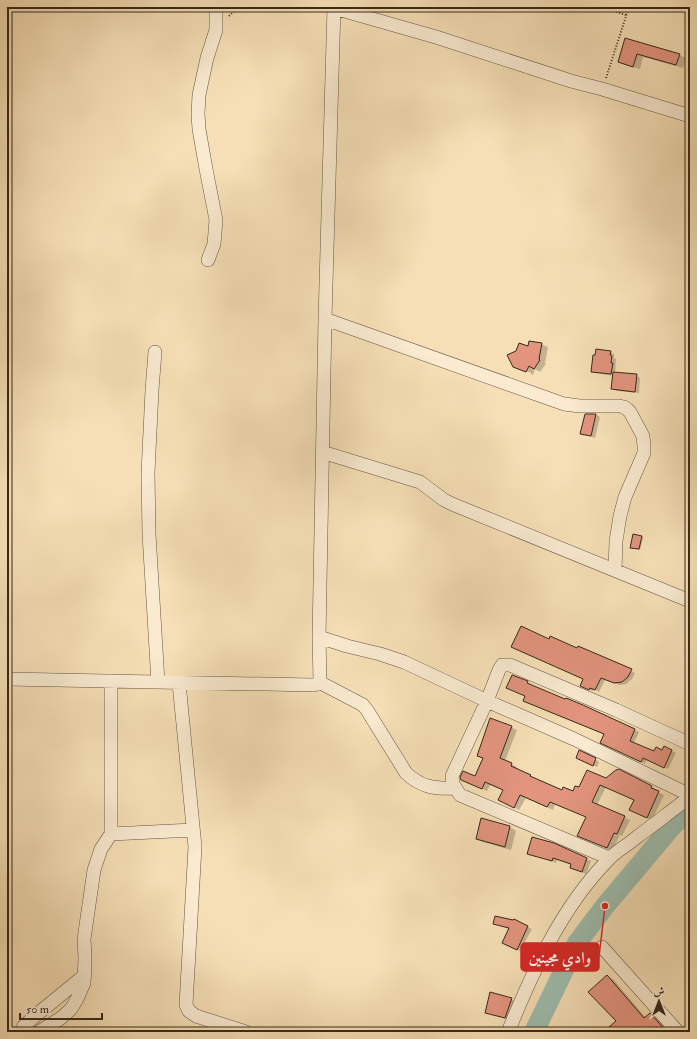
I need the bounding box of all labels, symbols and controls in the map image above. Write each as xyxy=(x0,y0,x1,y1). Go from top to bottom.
callout: وادي مجينين xyxy=(521,943,599,971)
text: وادي مجينين xyxy=(529,948,591,971)
north arrow xyxy=(639,981,679,1021)
text: ش xyxy=(654,985,665,998)
scale bar xyxy=(20,995,102,1021)
text: 50 m xyxy=(26,1002,50,1017)

